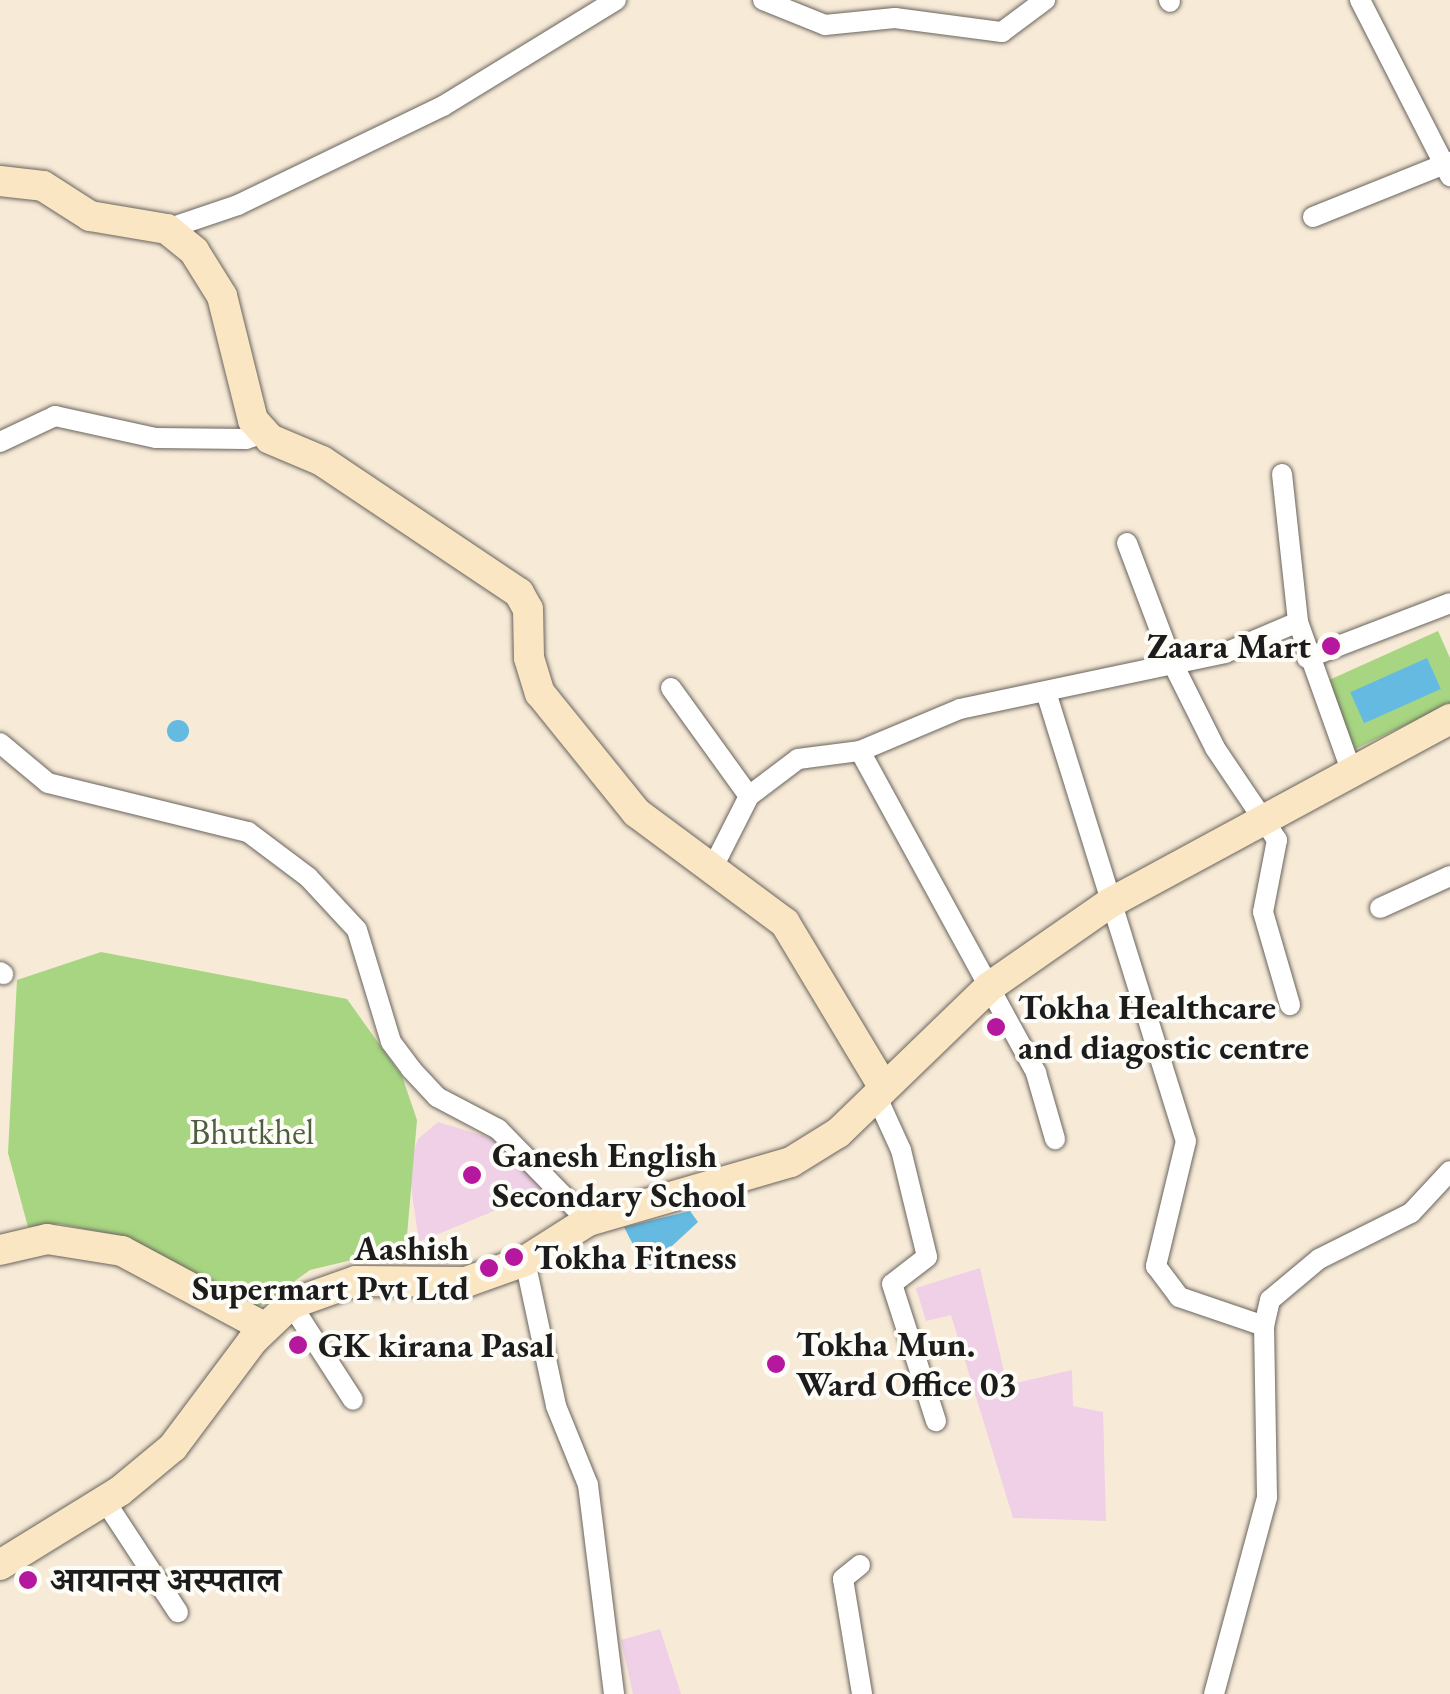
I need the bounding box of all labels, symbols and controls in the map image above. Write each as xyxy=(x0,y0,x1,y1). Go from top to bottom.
place label: Zaara Mart xyxy=(1147,625,1311,667)
marker: Zaara Mart xyxy=(1320,635,1342,657)
place label: Tokha Healthcare and diagostic centre xyxy=(1018,986,1309,1068)
marker: Tokha Healthcare and diagostic centre xyxy=(983,1014,1009,1040)
park label: Bhutkhel xyxy=(190,1111,314,1153)
place label: Ganesh English Secondary School xyxy=(492,1134,746,1216)
marker: Ganesh English Secondary School xyxy=(461,1164,483,1186)
place label: Aashish Supermart Pvt Ltd xyxy=(192,1227,469,1309)
place label: Tokha Fitness xyxy=(534,1236,736,1278)
marker: Tokha Fitness xyxy=(503,1246,525,1268)
marker: Aashish Supermart Pvt Ltd xyxy=(478,1257,500,1279)
place label: Tokha Mun. Ward Office 03 xyxy=(796,1323,1017,1405)
place label: GK kirana Pasal xyxy=(318,1324,554,1366)
marker: GK kirana Pasal xyxy=(287,1334,309,1356)
marker: Tokha Mun. Ward Office 03 xyxy=(765,1353,787,1375)
place label: आयानस अस्पताल xyxy=(50,1559,281,1601)
marker: आयानस अस्पताल xyxy=(15,1567,41,1593)

